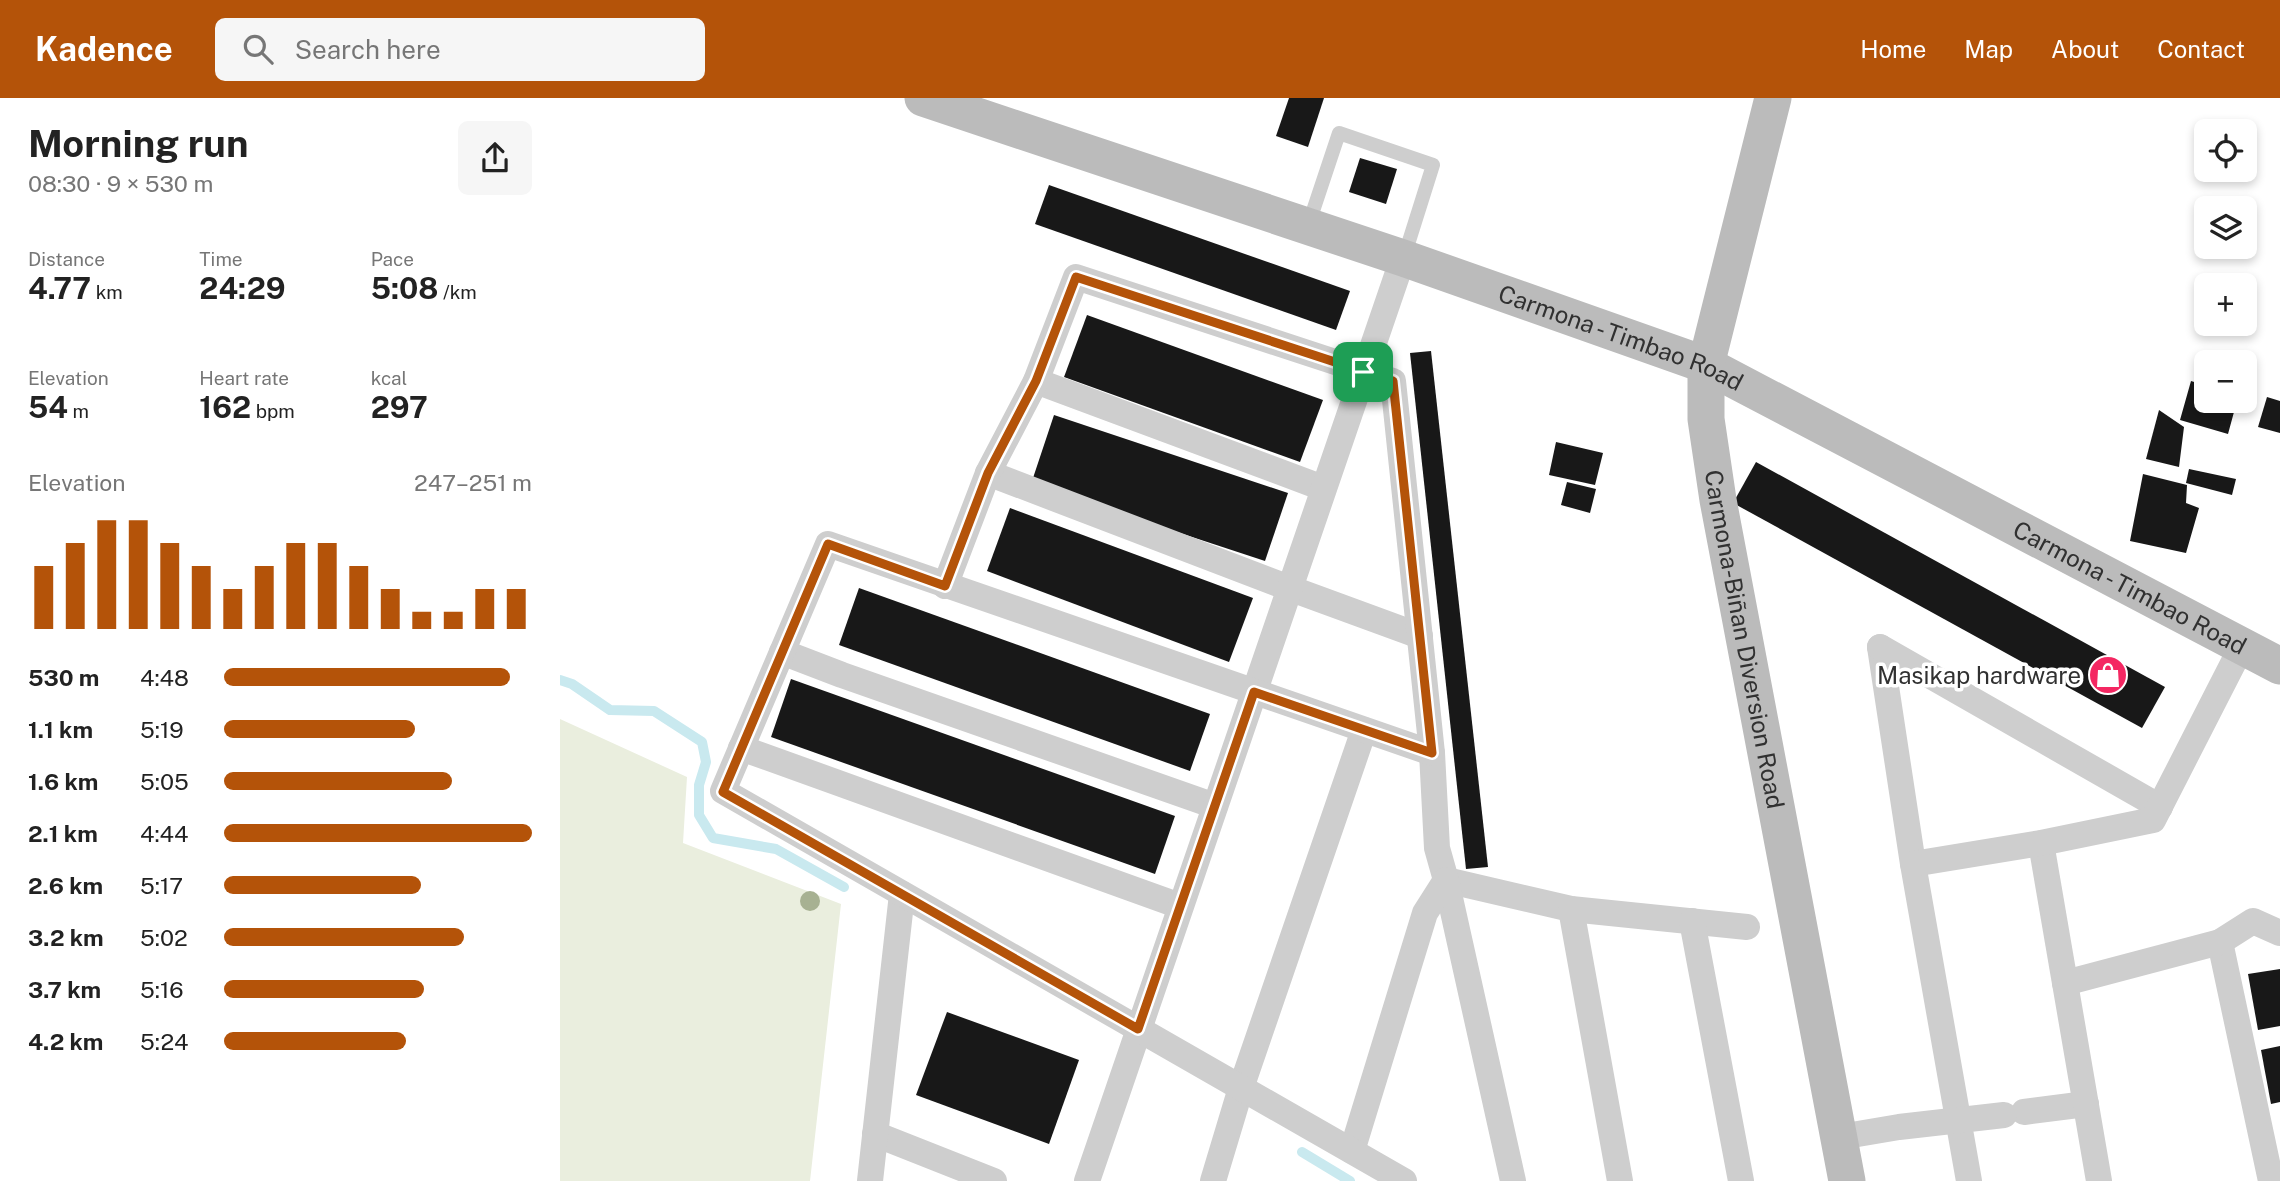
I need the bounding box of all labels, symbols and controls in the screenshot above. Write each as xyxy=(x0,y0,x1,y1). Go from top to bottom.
search box xyxy=(215,18,705,81)
text: Kadence xyxy=(35,30,173,68)
icon: search xyxy=(239,30,277,68)
text: Search here xyxy=(295,34,441,65)
text: Home xyxy=(1860,35,1926,63)
text: Map xyxy=(1964,35,2013,63)
text: About xyxy=(2051,35,2119,63)
text: Contact xyxy=(2157,35,2245,63)
map controls xyxy=(2194,119,2257,413)
button: locate xyxy=(2194,119,2257,182)
text: Morning run xyxy=(28,121,249,166)
button: share xyxy=(458,121,532,195)
text: 08:30 · 9 × 530 m xyxy=(28,170,213,197)
button: layers xyxy=(2194,196,2257,259)
text: Distance xyxy=(28,248,105,270)
text: Time xyxy=(199,248,243,270)
text: Pace xyxy=(371,248,414,270)
text: 4.77 xyxy=(28,270,91,306)
text: 24:29 xyxy=(199,270,286,306)
text: 5:08 xyxy=(371,270,438,306)
button: + xyxy=(2194,273,2257,336)
street label: Carmona - Timbao Road xyxy=(1495,279,1748,396)
text: km xyxy=(91,281,123,303)
text: /km xyxy=(438,281,477,303)
pin xyxy=(1333,342,1393,402)
button: − xyxy=(2194,350,2257,413)
icon: arrive xyxy=(1344,353,1382,391)
text: Elevation xyxy=(28,367,109,389)
text: Heart rate xyxy=(199,367,289,389)
text: kcal xyxy=(371,367,407,389)
text: 54 xyxy=(28,389,68,425)
text: 162 xyxy=(199,389,251,425)
text: 297 xyxy=(371,389,428,425)
text: m xyxy=(68,400,89,422)
text: bpm xyxy=(251,400,295,422)
street label: Carmona-Biñan Diversion Road xyxy=(1700,468,1790,811)
text: Elevation xyxy=(28,469,126,496)
text: 247–251 m xyxy=(414,469,532,496)
street label: Carmona - Timbao Road xyxy=(2009,515,2251,660)
shop icon: Masikap hardware xyxy=(2087,654,2129,696)
place label: Masikap hardware xyxy=(1877,661,2081,689)
text: 530 m xyxy=(28,664,99,691)
text: 4:48 xyxy=(140,664,189,691)
text: 1.1 km xyxy=(28,716,93,743)
text: 5:19 xyxy=(140,716,184,743)
text: 1.6 km xyxy=(28,768,98,795)
text: 5:05 xyxy=(140,768,189,795)
text: 2.1 km xyxy=(28,820,98,847)
text: 4:44 xyxy=(140,820,188,847)
text: 2.6 km xyxy=(28,872,103,899)
text: 5:17 xyxy=(140,872,183,899)
text: 3.2 km xyxy=(28,924,104,951)
text: 5:02 xyxy=(140,924,188,951)
text: 3.7 km xyxy=(28,976,101,1003)
text: 5:16 xyxy=(140,976,184,1003)
text: 4.2 km xyxy=(28,1028,103,1055)
text: 5:24 xyxy=(140,1028,189,1055)

